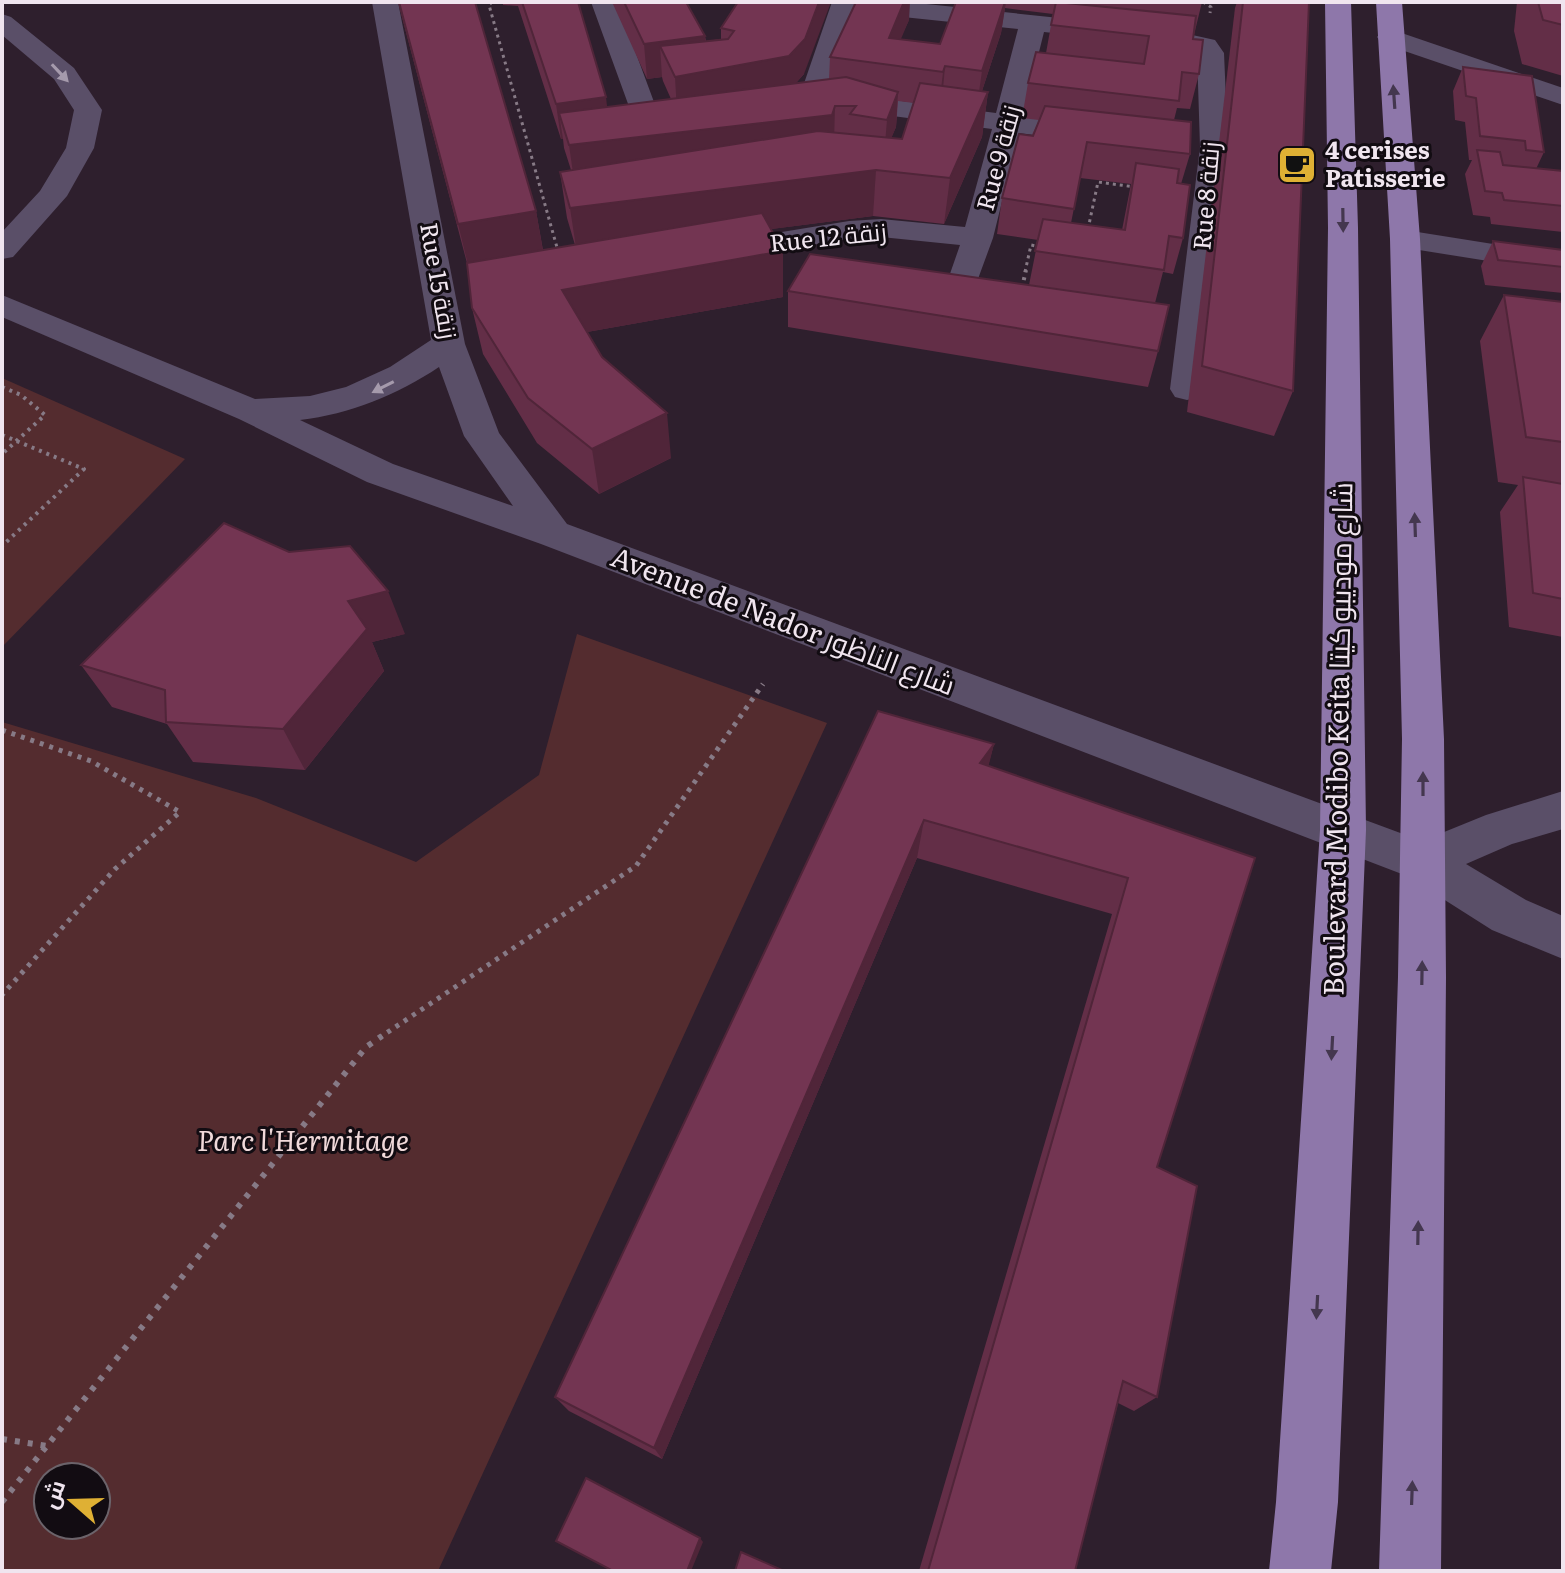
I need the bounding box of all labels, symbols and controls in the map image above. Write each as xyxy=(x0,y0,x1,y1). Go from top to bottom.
one-way arrow xyxy=(51,63,69,82)
one-way arrow xyxy=(1387,84,1400,109)
street label: Rue 9 زنقة xyxy=(966,101,1027,214)
place label: 4 cerises Patisserie xyxy=(1325,131,1446,194)
street label: Rue 8 زنقة xyxy=(1182,140,1227,251)
cafe icon: 4 cerises Patisserie xyxy=(1276,144,1318,186)
one-way arrow xyxy=(1337,208,1349,233)
street label: Rue 12 زنقة xyxy=(767,212,888,259)
street label: Rue 15 زنقة xyxy=(413,220,468,341)
one-way arrow xyxy=(371,380,394,393)
street label: Boulevard Modibo Keita شارع موديبو كيتا xyxy=(1311,482,1361,996)
one-way arrow xyxy=(1408,512,1421,537)
street label: Avenue de Nador شارع الناظور xyxy=(606,534,962,704)
one-way arrow xyxy=(1417,771,1429,796)
one-way arrow xyxy=(1416,960,1428,985)
one-way arrow xyxy=(1325,1036,1338,1061)
park label: Parc l'Hermitage xyxy=(197,1118,409,1160)
one-way arrow xyxy=(1412,1220,1424,1245)
one-way arrow xyxy=(1311,1295,1324,1320)
north arrow xyxy=(32,1461,112,1541)
text: ش xyxy=(31,1475,72,1513)
one-way arrow xyxy=(1406,1480,1419,1505)

